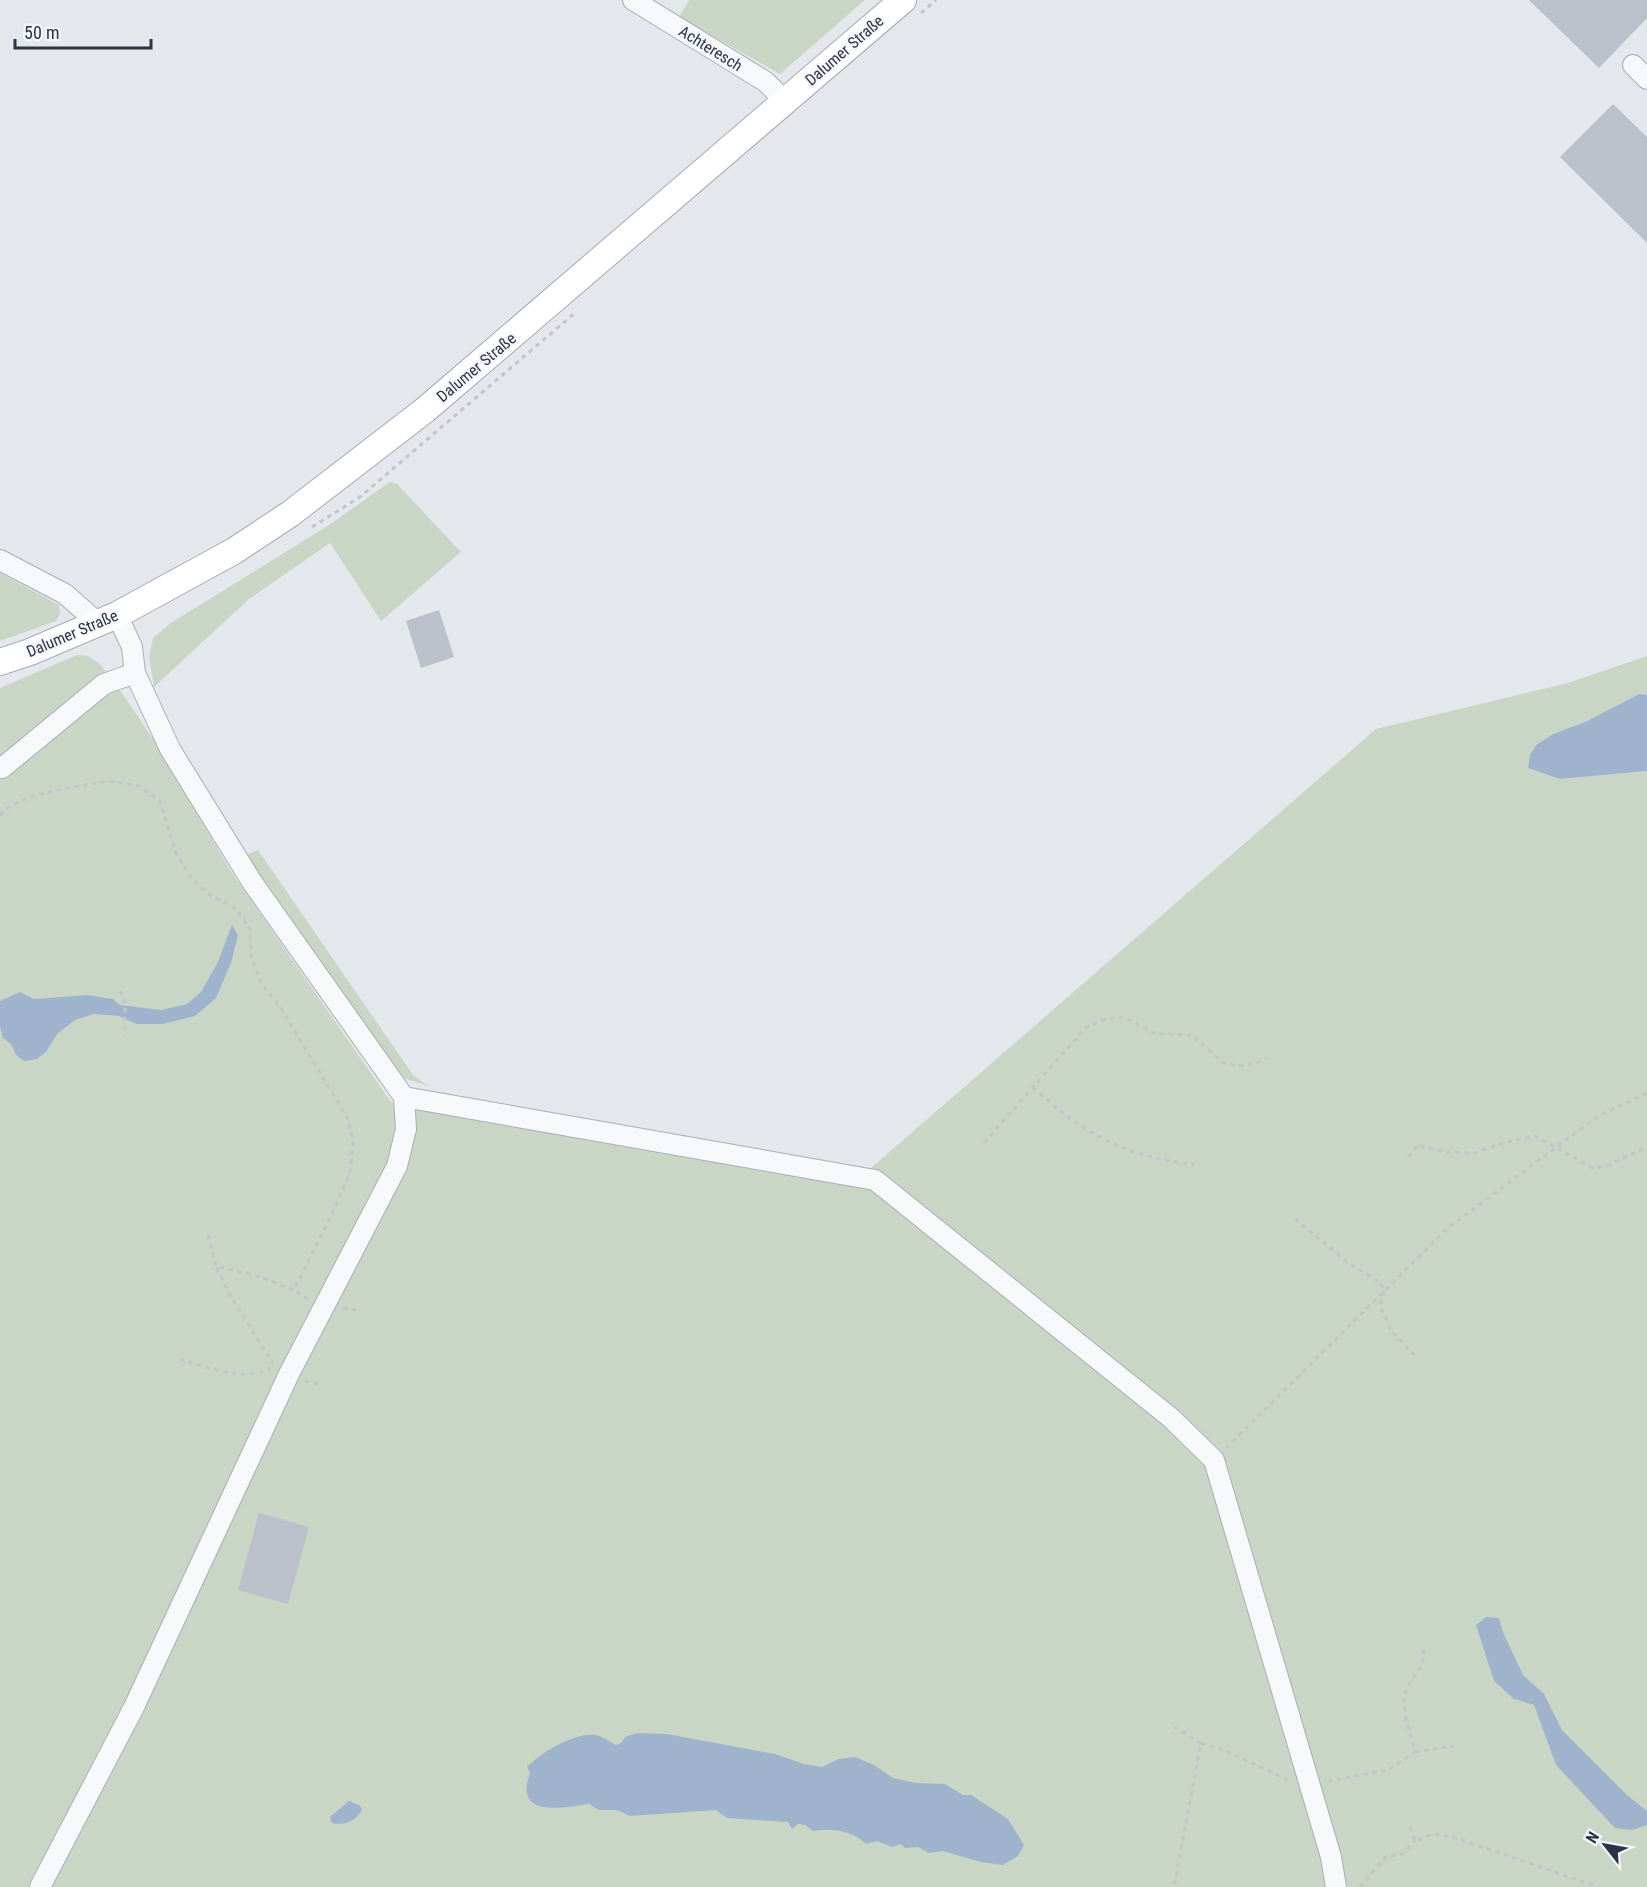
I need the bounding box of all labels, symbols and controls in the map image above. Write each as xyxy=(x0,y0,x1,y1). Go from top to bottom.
street label: Dalumer Straße xyxy=(801,11,887,89)
scale bar xyxy=(15,12,152,50)
street label: Achteresch xyxy=(676,21,746,75)
text: 50 m xyxy=(24,22,59,43)
street label: Dalumer Straße xyxy=(433,329,520,406)
street label: Dalumer Straße xyxy=(24,606,121,661)
north arrow xyxy=(1575,1815,1635,1875)
text: N xyxy=(1582,1828,1603,1847)

